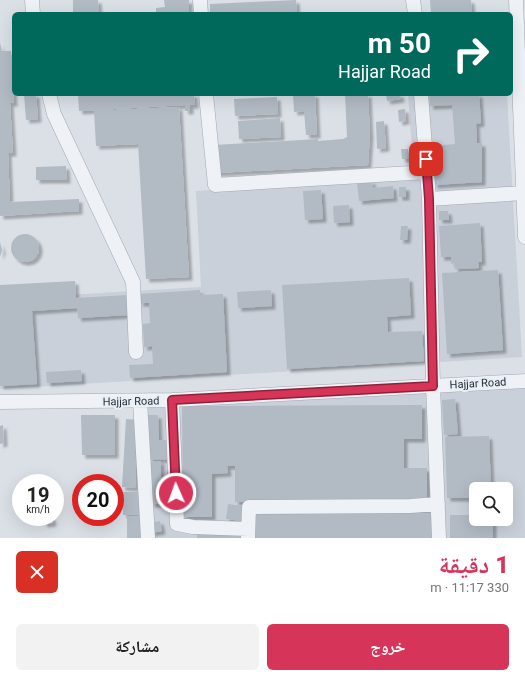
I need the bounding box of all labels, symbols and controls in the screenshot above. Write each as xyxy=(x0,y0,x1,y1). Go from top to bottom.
text: 50 m xyxy=(368,27,431,60)
icon: right xyxy=(445,28,497,80)
text: Hajjar Road xyxy=(338,61,431,82)
pin xyxy=(409,142,443,176)
icon: arrive xyxy=(415,148,437,170)
street label: Hajjar Road xyxy=(449,376,507,391)
street label: Hajjar Road xyxy=(103,395,160,408)
position arrow xyxy=(155,472,197,514)
speed limit sign: 20 xyxy=(72,474,124,526)
map controls xyxy=(469,482,513,526)
button: search xyxy=(469,482,513,526)
text: 19 xyxy=(27,483,49,507)
text: km/h xyxy=(26,504,50,515)
button: close xyxy=(16,551,58,593)
text: 1 دقيقة xyxy=(439,551,509,579)
text: 330 m · 11:17 xyxy=(430,580,509,595)
button: مشاركة xyxy=(16,624,259,670)
button: خروج xyxy=(267,624,509,670)

